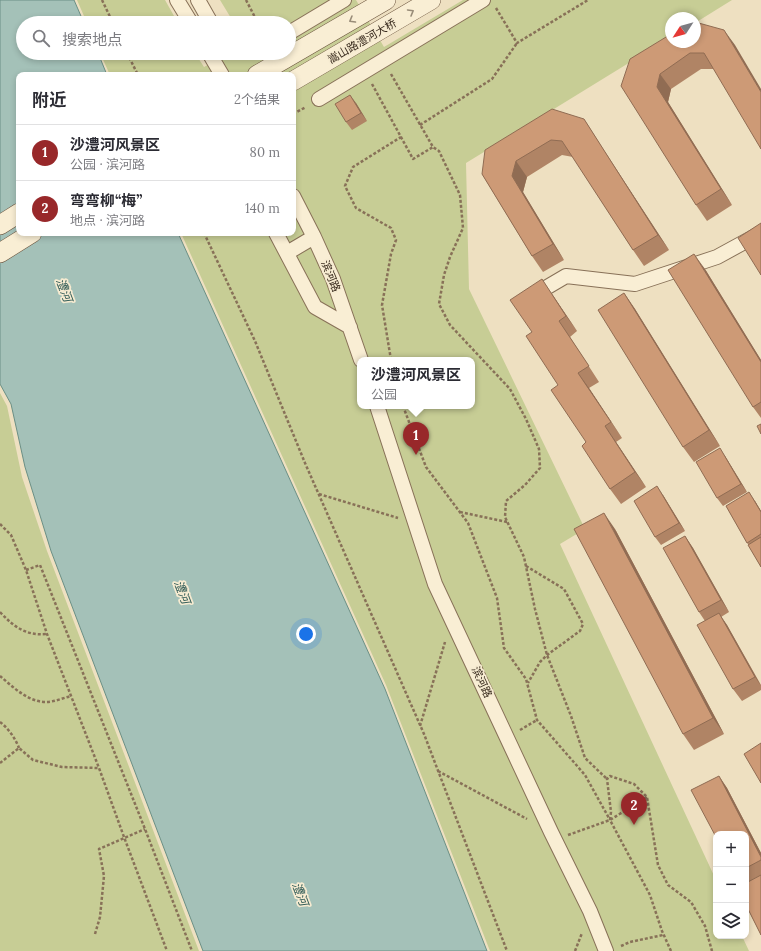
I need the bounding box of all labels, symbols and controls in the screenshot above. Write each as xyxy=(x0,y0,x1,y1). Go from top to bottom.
one-way arrow xyxy=(407,9,414,16)
north arrow xyxy=(665,12,701,48)
one-way arrow xyxy=(349,15,356,22)
search box xyxy=(16,16,296,60)
street label: 嵩山路澧河大桥 xyxy=(325,16,399,66)
icon: search xyxy=(30,27,52,49)
text: 搜索地点 xyxy=(62,30,122,49)
text: 附近 xyxy=(32,89,66,111)
text: 2个结果 xyxy=(234,91,280,108)
text: 沙澧河风景区 xyxy=(70,135,160,154)
text: 1 xyxy=(42,144,48,161)
text: 80 m xyxy=(250,144,280,161)
text: 公园 · 滨河路 xyxy=(70,156,145,173)
text: 弯弯柳“梅” xyxy=(70,191,143,210)
text: 2 xyxy=(42,200,48,217)
text: 140 m xyxy=(245,200,280,217)
text: 地点 · 滨河路 xyxy=(70,212,145,229)
street label: 滨河路 xyxy=(318,258,344,294)
water label: 澧河 xyxy=(53,276,76,306)
popup xyxy=(357,357,475,409)
text: 沙澧河风景区 xyxy=(371,365,461,384)
text: 公园 xyxy=(371,386,397,403)
pin: 1 xyxy=(403,422,429,455)
water label: 澧河 xyxy=(171,578,194,608)
your location xyxy=(296,624,316,644)
street label: 滨河路 xyxy=(469,664,495,700)
pin: 2 xyxy=(621,792,647,825)
map controls xyxy=(713,831,749,939)
button: + xyxy=(713,831,749,867)
button: − xyxy=(713,867,749,903)
water label: 澧河 xyxy=(289,880,312,910)
button: layers xyxy=(713,903,749,939)

